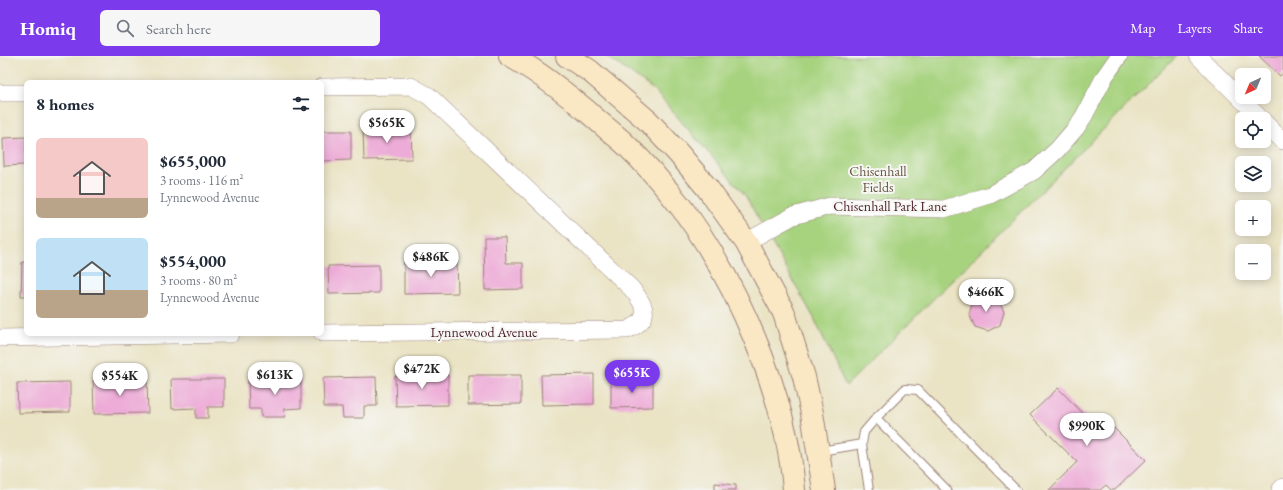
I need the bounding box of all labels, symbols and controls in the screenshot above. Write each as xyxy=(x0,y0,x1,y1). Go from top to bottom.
search box xyxy=(100,10,380,46)
text: Homiq xyxy=(20,16,76,41)
icon: search xyxy=(114,17,136,39)
text: Search here xyxy=(146,19,211,38)
text: Map xyxy=(1130,19,1155,37)
text: Layers xyxy=(1177,19,1212,37)
text: Share xyxy=(1234,19,1263,37)
north arrow xyxy=(1235,68,1271,104)
map controls xyxy=(1235,68,1271,280)
text: 8 homes xyxy=(36,93,94,115)
icon: filters xyxy=(290,93,312,115)
pin: $565K xyxy=(359,110,415,144)
button: locate xyxy=(1235,112,1271,148)
text: $565K xyxy=(369,114,405,131)
text: $655,000 xyxy=(160,150,226,172)
icon: home xyxy=(68,154,116,202)
button: layers xyxy=(1235,156,1271,192)
park label: Chisenhall Fields xyxy=(849,162,907,196)
text: 3 rooms · 116 m² xyxy=(160,172,244,189)
text: Lynnewood Avenue xyxy=(160,189,259,206)
street label: Chisenhall Park Lane xyxy=(833,197,947,215)
button: + xyxy=(1235,200,1271,236)
pin: $486K xyxy=(403,244,459,278)
button: − xyxy=(1235,244,1271,280)
text: $486K xyxy=(413,248,449,265)
text: $554,000 xyxy=(160,250,226,272)
icon: home xyxy=(68,254,116,302)
text: 3 rooms · 80 m² xyxy=(160,272,237,289)
pin: $466K xyxy=(958,279,1014,313)
text: $466K xyxy=(968,283,1004,300)
text: Lynnewood Avenue xyxy=(160,289,259,306)
street label: Lynnewood Avenue xyxy=(430,323,538,341)
pin: $472K xyxy=(394,356,450,390)
text: $472K xyxy=(404,360,440,377)
pin: $655K xyxy=(604,360,660,394)
pin: $613K xyxy=(247,362,303,396)
pin: $554K xyxy=(92,363,148,397)
text: $655K xyxy=(614,364,650,381)
text: $613K xyxy=(257,366,293,383)
text: $554K xyxy=(102,367,138,384)
pin: $990K xyxy=(1059,413,1115,447)
text: $990K xyxy=(1069,417,1105,434)

